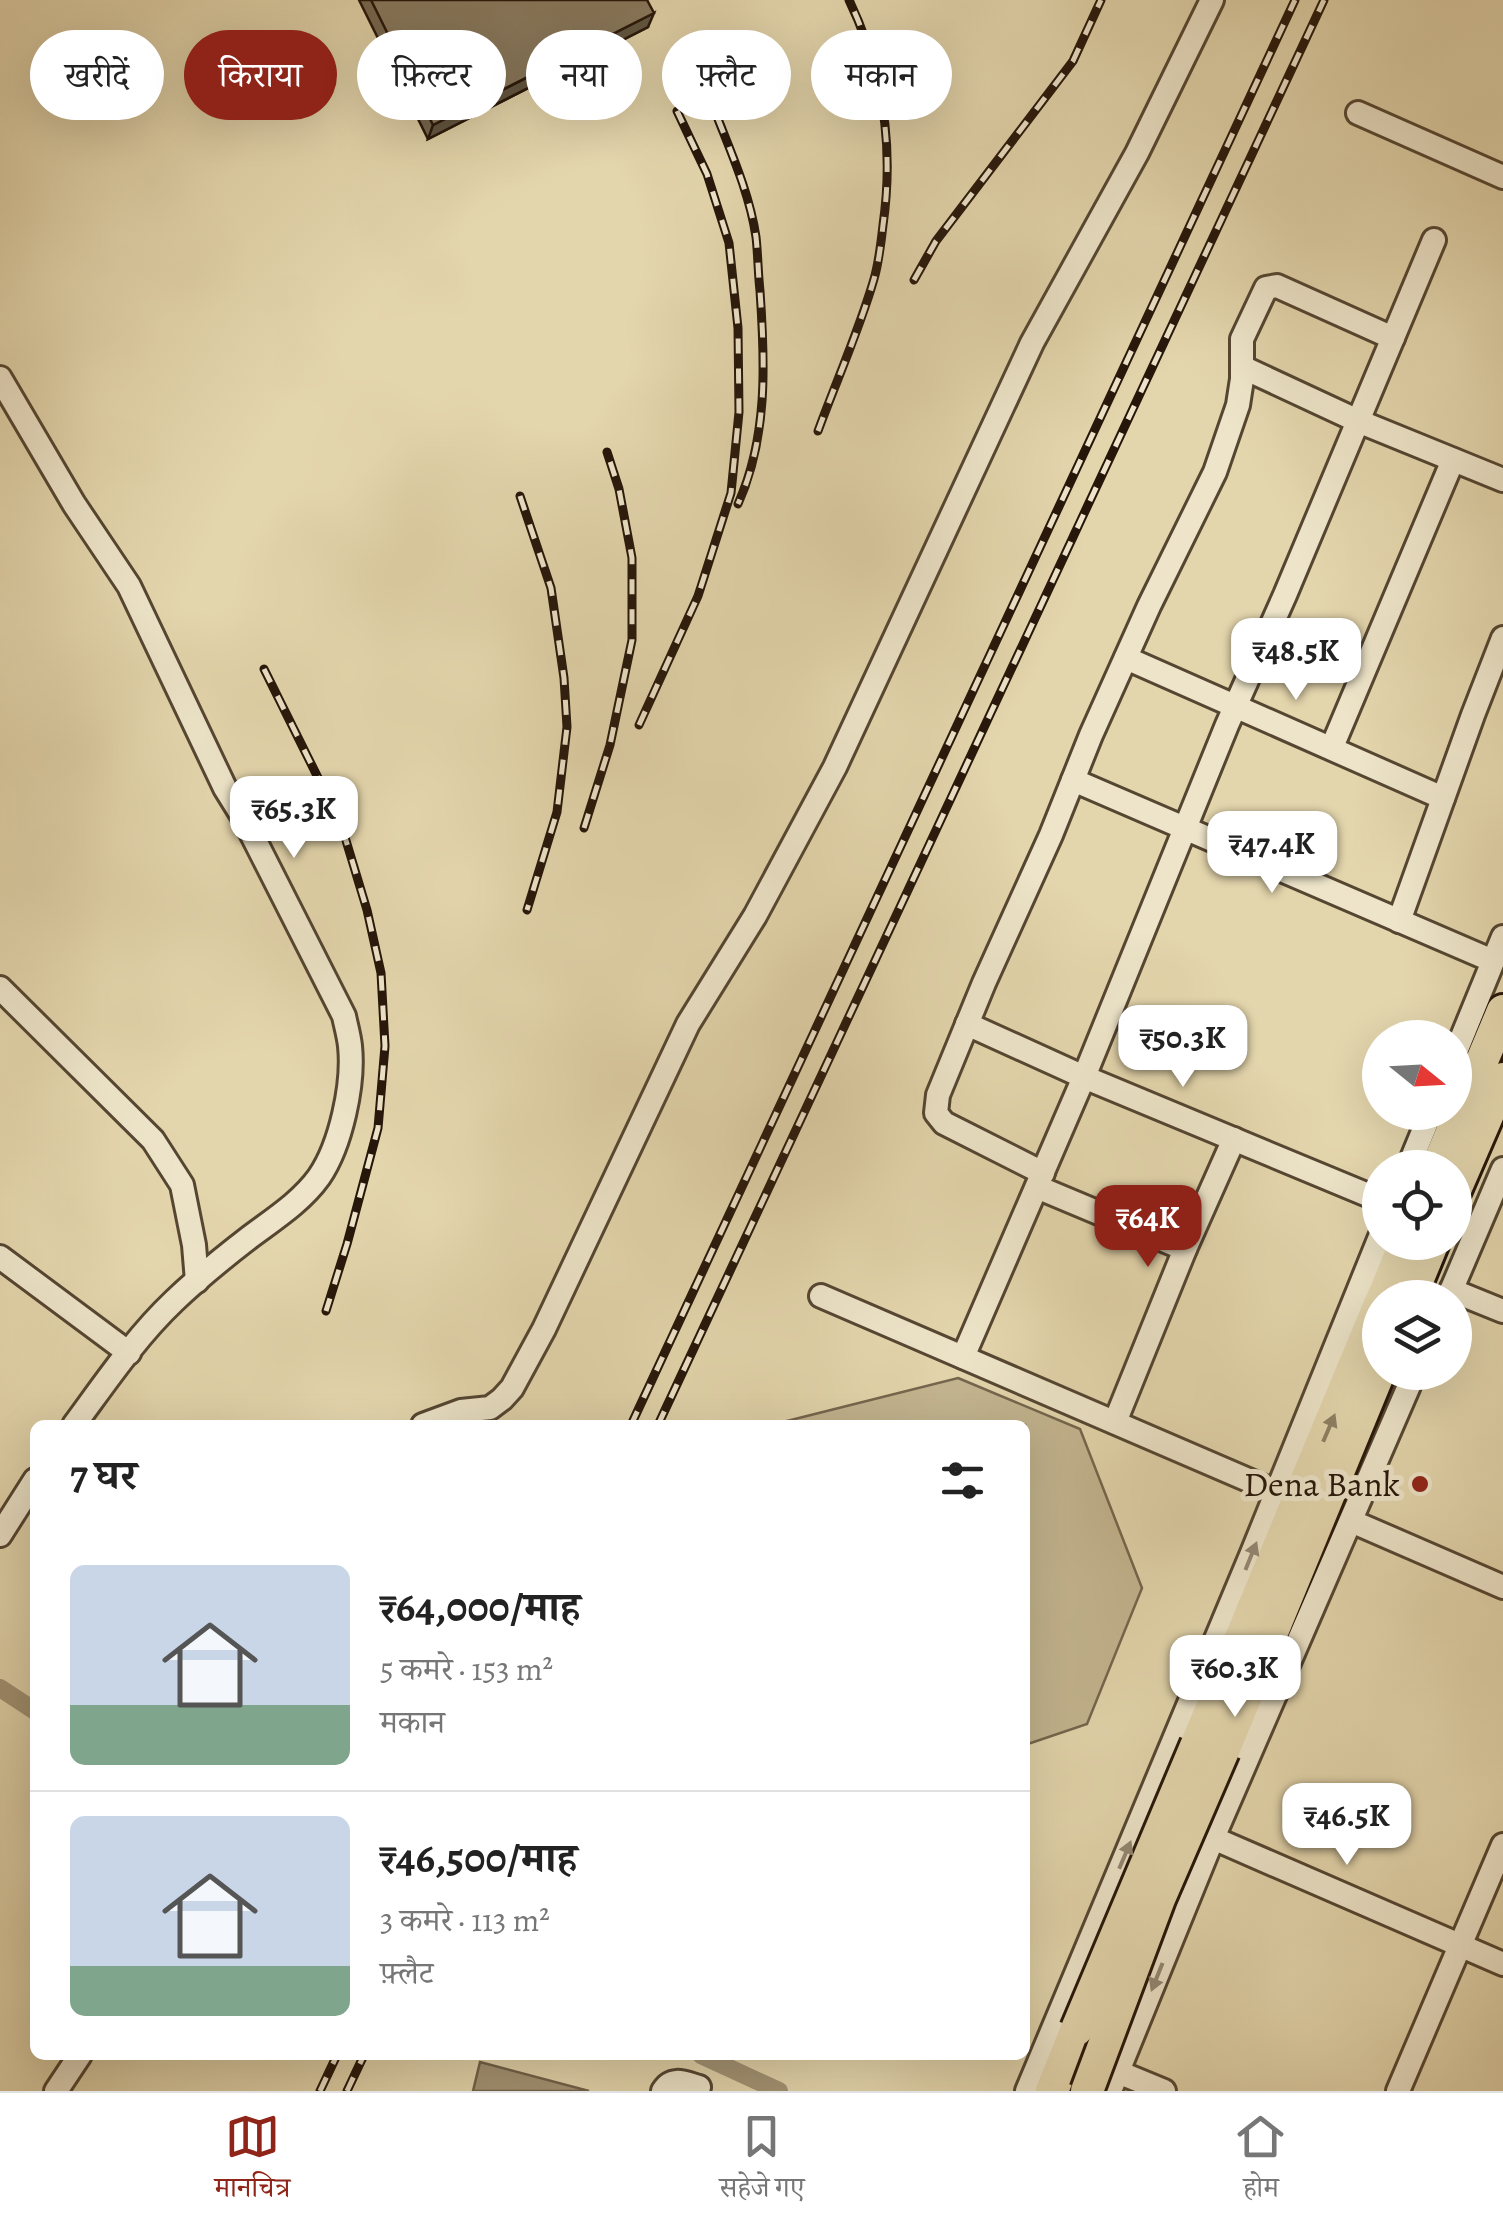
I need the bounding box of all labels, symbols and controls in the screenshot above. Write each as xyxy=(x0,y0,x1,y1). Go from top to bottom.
chip: खरीदें xyxy=(30,30,164,120)
chip: किराया xyxy=(184,30,337,120)
chip: फ़िल्टर xyxy=(357,30,506,120)
chip: नया xyxy=(526,30,642,120)
chip: फ़्लैट xyxy=(662,30,791,120)
chip: मकान xyxy=(811,30,952,120)
pin: ₹48.5K xyxy=(1215,618,1377,703)
text: ₹48.5K xyxy=(1253,628,1339,672)
pin: ₹65.3K xyxy=(213,776,375,861)
text: ₹65.3K xyxy=(252,786,336,830)
pin: ₹47.4K xyxy=(1191,811,1353,896)
text: ₹47.4K xyxy=(1229,821,1315,865)
pin: ₹50.3K xyxy=(1102,1005,1264,1090)
text: ₹50.3K xyxy=(1140,1015,1226,1059)
north arrow xyxy=(1362,1020,1472,1130)
map controls xyxy=(1362,1020,1472,1390)
button: locate xyxy=(1362,1150,1472,1260)
pin: ₹64K xyxy=(1089,1185,1207,1270)
text: ₹64K xyxy=(1117,1195,1179,1239)
button: layers xyxy=(1362,1280,1472,1390)
one-way arrow xyxy=(1321,1413,1337,1443)
text: 7 घर xyxy=(70,1446,137,1503)
icon: filters xyxy=(935,1453,990,1508)
place label: Dena Bank xyxy=(1244,1460,1400,1508)
marker: Dena Bank xyxy=(1409,1473,1431,1495)
one-way arrow xyxy=(1243,1540,1259,1570)
text: ₹64,000/माह xyxy=(380,1578,580,1635)
icon: home xyxy=(150,1605,270,1725)
pin: ₹60.3K xyxy=(1154,1635,1316,1720)
text: ₹60.3K xyxy=(1192,1645,1278,1689)
text: 5 कमरे · 153 m² xyxy=(380,1647,553,1691)
text: मकान xyxy=(380,1700,445,1744)
pin: ₹46.5K xyxy=(1266,1783,1428,1868)
text: ₹46.5K xyxy=(1304,1793,1390,1837)
text: ₹46,500/माह xyxy=(380,1829,577,1886)
one-way arrow xyxy=(1117,1840,1133,1870)
icon: home xyxy=(150,1856,270,1976)
text: 3 कमरे · 113 m² xyxy=(380,1898,550,1942)
text: फ़्लैट xyxy=(380,1951,433,1995)
one-way arrow xyxy=(1148,1962,1164,1992)
tab: मानचित्र xyxy=(214,2109,290,2215)
tab: सहेजे गए xyxy=(719,2109,805,2215)
tab: होम xyxy=(1233,2109,1288,2215)

